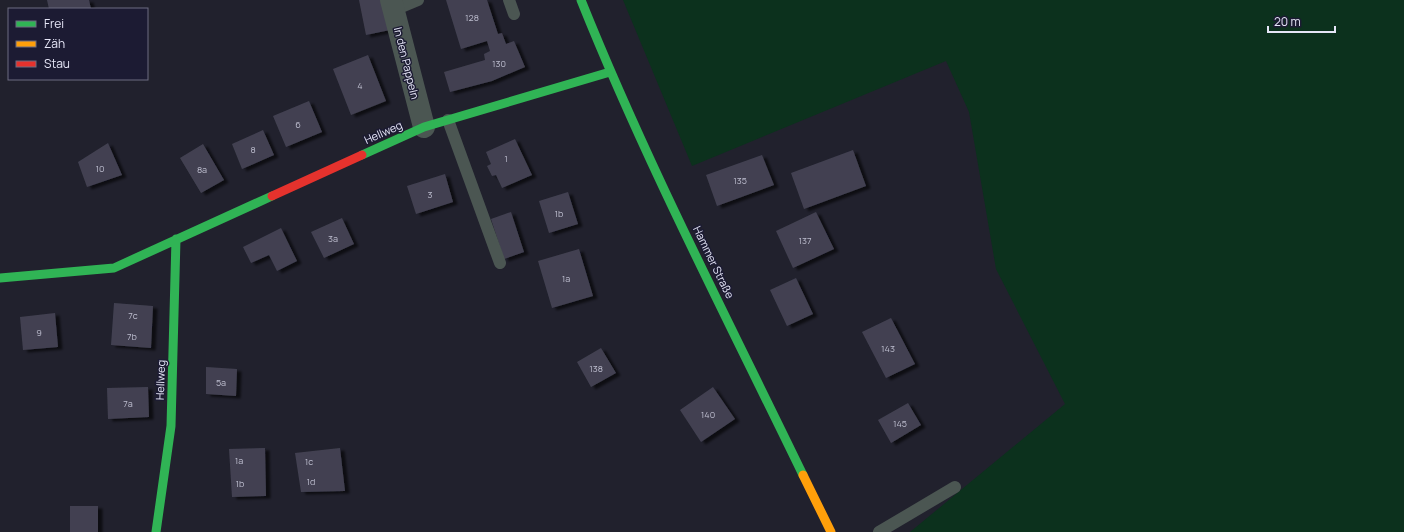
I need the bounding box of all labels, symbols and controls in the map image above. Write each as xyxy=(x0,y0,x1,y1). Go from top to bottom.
legend xyxy=(8,8,148,80)
scale bar xyxy=(1268,8,1335,34)
house number: 128 xyxy=(465,11,479,24)
text: 20 m xyxy=(1274,13,1301,30)
text: Frei xyxy=(44,15,64,32)
street label: In den Pappeln xyxy=(391,25,423,101)
text: Zäh xyxy=(44,35,65,52)
text: Stau xyxy=(44,55,70,72)
house number: 130 xyxy=(492,57,506,70)
house number: 4 xyxy=(357,79,363,92)
street label: Hellweg xyxy=(362,117,404,147)
house number: 6 xyxy=(295,118,301,131)
house number: 8 xyxy=(250,143,256,156)
house number: 1 xyxy=(504,152,508,165)
house number: 10 xyxy=(96,162,105,175)
house number: 8a xyxy=(197,163,207,176)
house number: 135 xyxy=(733,174,747,187)
house number: 3 xyxy=(428,188,433,201)
house number: 1b xyxy=(555,207,563,220)
street label: Hammer Straße xyxy=(690,223,738,301)
house number: 3a xyxy=(328,232,338,245)
house number: 137 xyxy=(798,234,812,247)
house number: 1a xyxy=(562,272,570,285)
house number: 7c xyxy=(128,309,138,322)
house number: 9 xyxy=(36,326,42,339)
house number: 7b xyxy=(127,330,137,343)
house number: 143 xyxy=(881,342,895,355)
street label: Hellweg xyxy=(152,360,168,400)
house number: 138 xyxy=(589,362,603,375)
house number: 5a xyxy=(216,376,226,389)
house number: 7a xyxy=(123,397,133,410)
house number: 140 xyxy=(701,408,715,421)
house number: 145 xyxy=(893,417,907,430)
house number: 1a xyxy=(235,454,243,467)
house number: 1c xyxy=(305,455,313,468)
house number: 1d xyxy=(307,475,315,488)
house number: 1b xyxy=(236,477,244,490)

